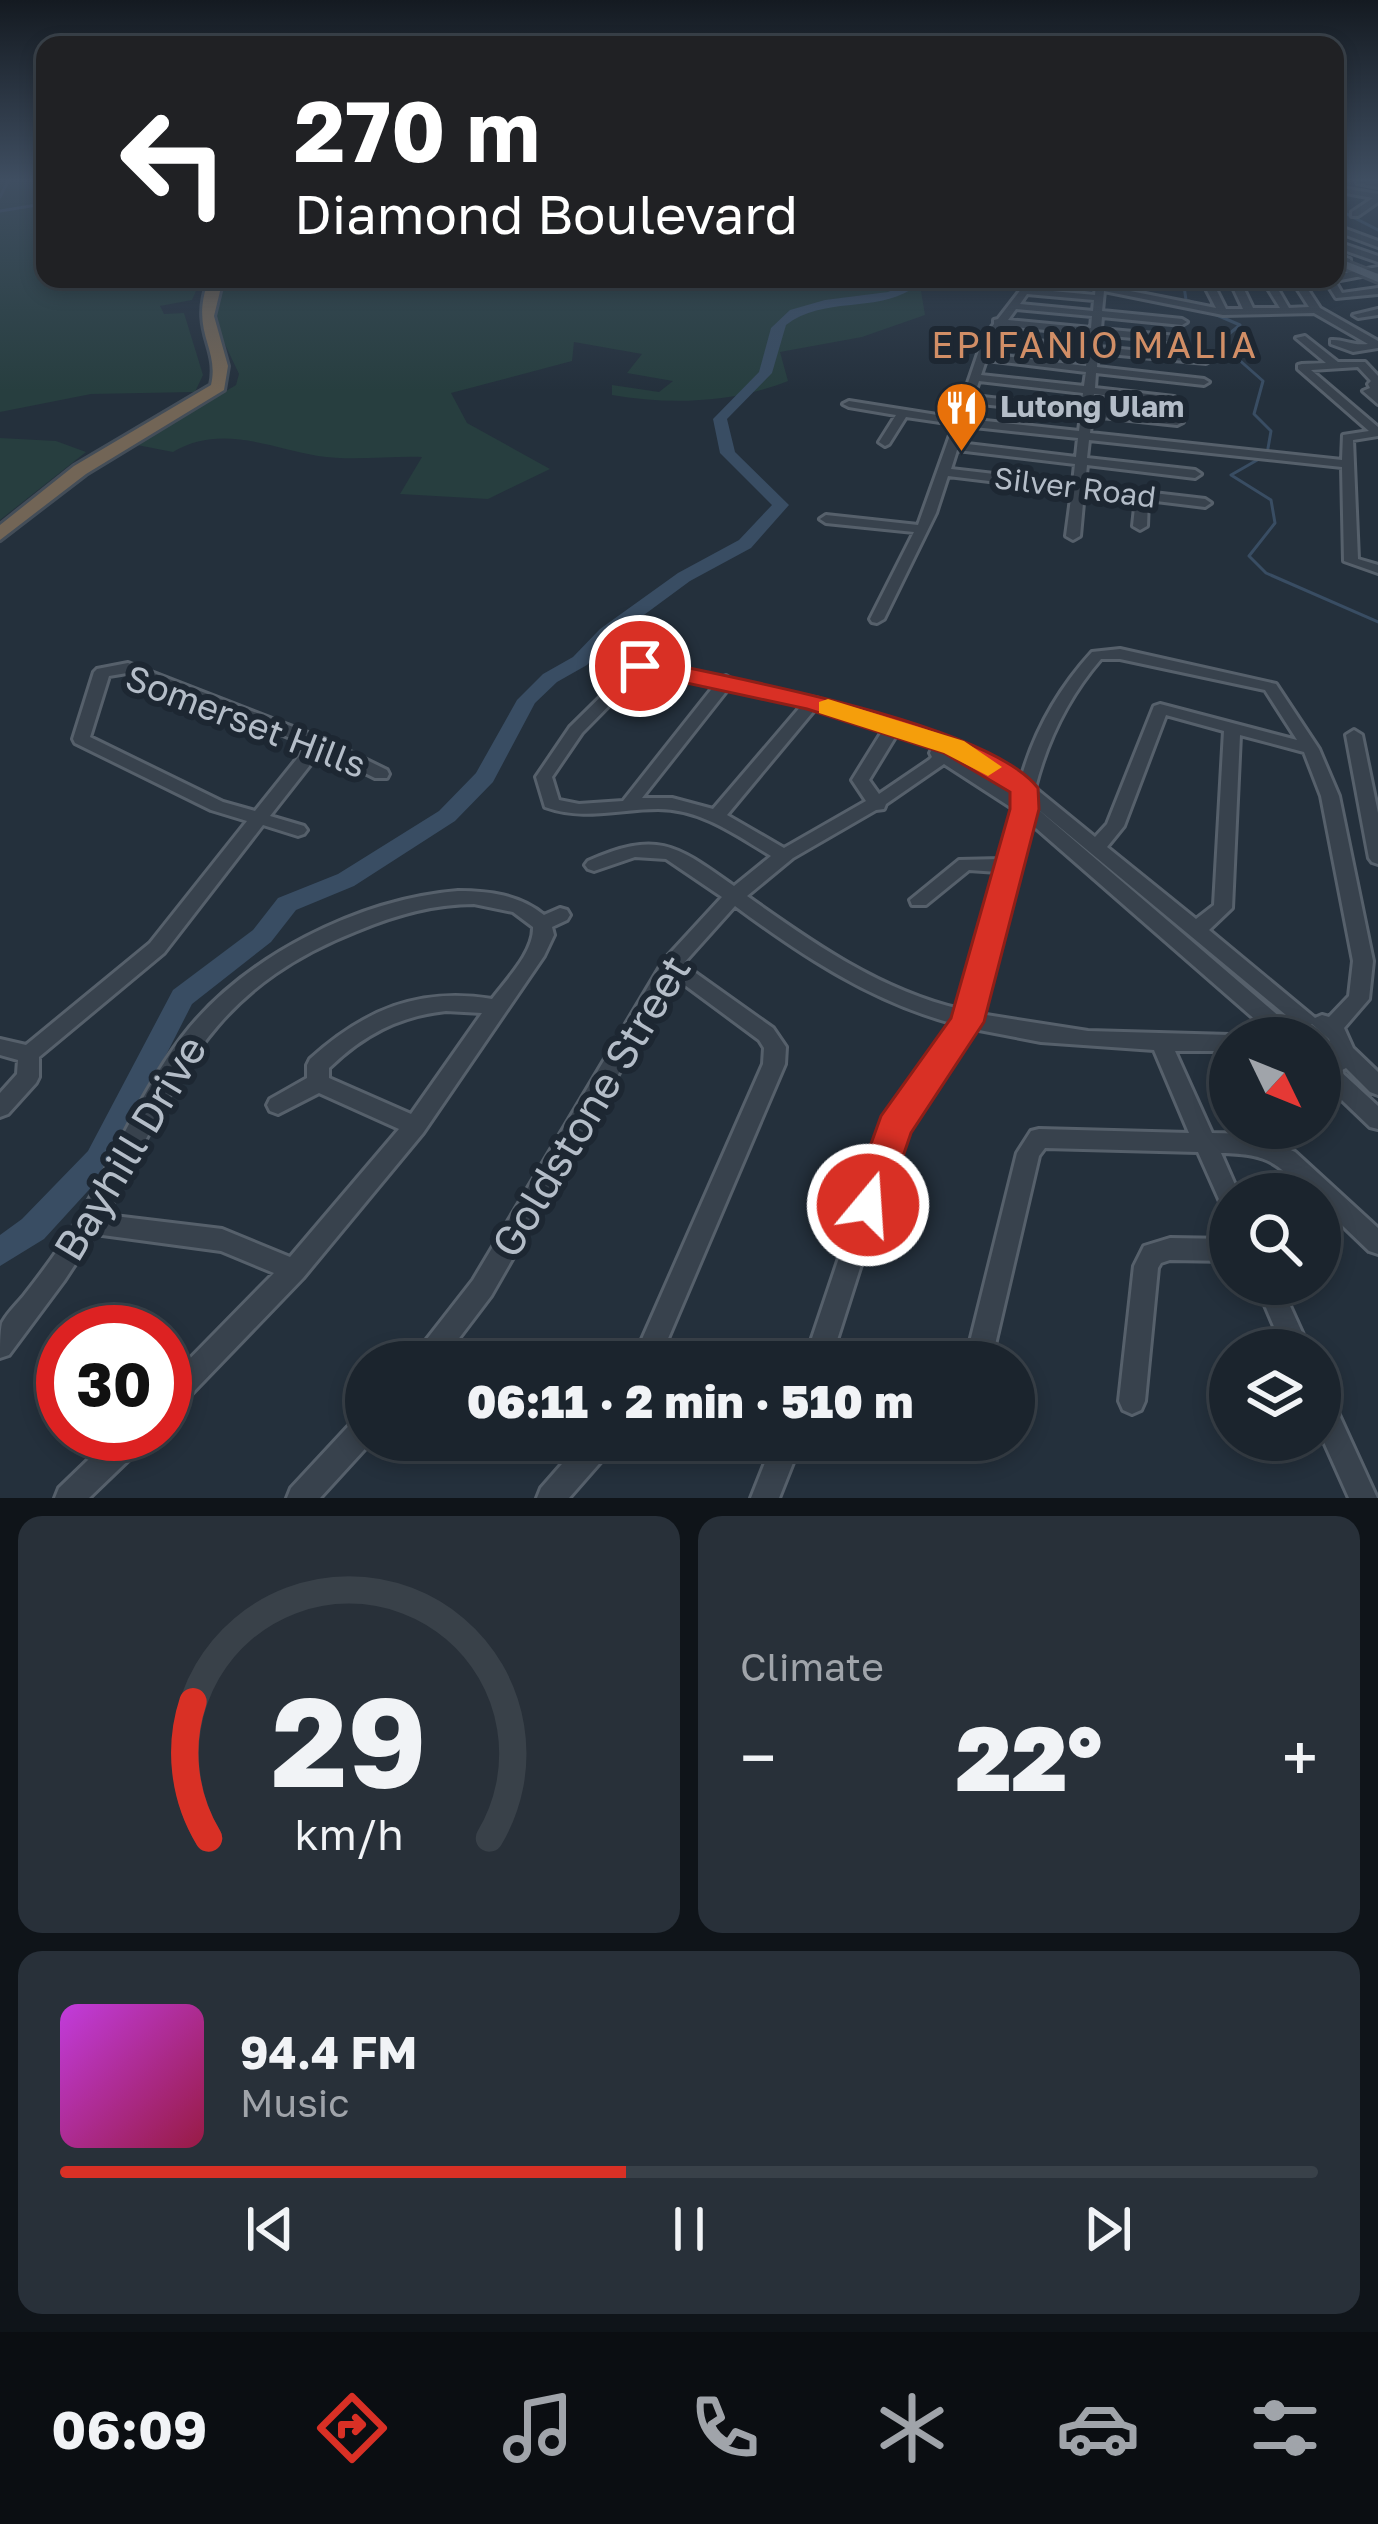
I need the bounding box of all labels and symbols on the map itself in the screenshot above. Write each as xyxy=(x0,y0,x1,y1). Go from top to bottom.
district label: EPIFANIO MALIA xyxy=(931,323,1259,366)
restaurant icon: Lutong Ulam xyxy=(933,379,989,453)
place label: Lutong Ulam xyxy=(1000,388,1184,424)
street label: Silver Road xyxy=(992,459,1158,515)
pin xyxy=(589,615,691,717)
street label: Somerset Hills xyxy=(120,655,372,786)
street label: Goldstone Street xyxy=(480,946,700,1265)
north arrow xyxy=(1209,1017,1341,1149)
street label: Bayhill Drive xyxy=(43,1026,216,1269)
position arrow xyxy=(805,1142,931,1268)
speed limit sign: 30 xyxy=(36,1305,192,1461)

